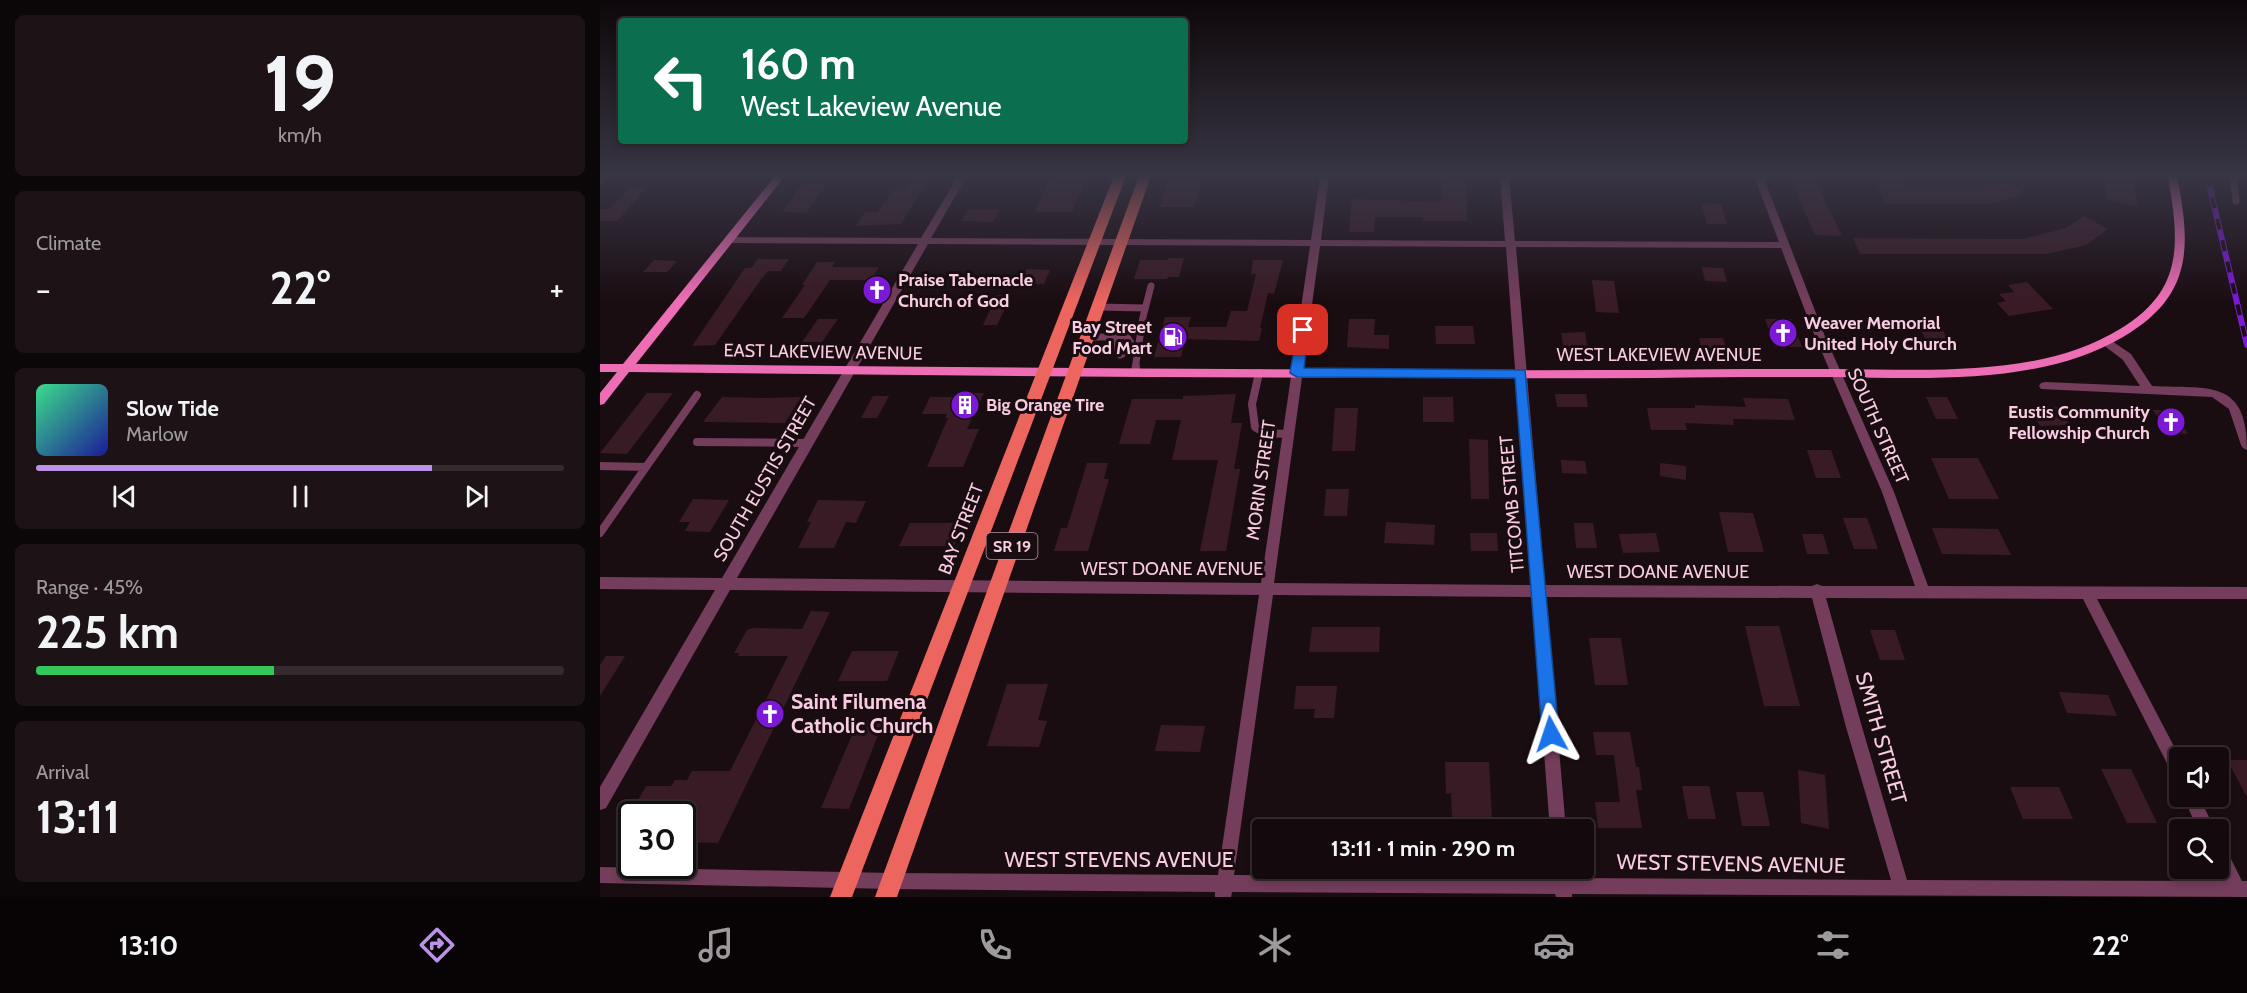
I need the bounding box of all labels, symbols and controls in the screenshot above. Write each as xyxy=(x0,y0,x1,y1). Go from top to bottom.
text: 19 xyxy=(264,36,336,131)
text: 160 m xyxy=(741,38,856,90)
icon: left xyxy=(642,42,720,120)
text: West Lakeview Avenue xyxy=(741,90,1001,123)
text: km/h xyxy=(278,123,322,147)
text: Climate xyxy=(36,231,101,255)
text: 22° xyxy=(270,261,330,315)
text: − xyxy=(36,269,51,309)
text: + xyxy=(549,269,564,309)
place label: Praise Tabernacle Church of God xyxy=(898,269,1033,312)
church icon: Praise Tabernacle Church of God xyxy=(861,274,893,306)
pin xyxy=(1277,304,1328,355)
place label: Weaver Memorial United Holy Church xyxy=(1804,312,1957,355)
icon: arrive xyxy=(1286,313,1319,346)
place label: Bay Street Food Mart xyxy=(1072,316,1152,359)
church icon: Weaver Memorial United Holy Church xyxy=(1767,317,1799,349)
fuel station icon: Bay Street Food Mart xyxy=(1157,321,1189,353)
street label: EAST LAKEVIEW AVENUE xyxy=(723,339,923,365)
street label: WEST LAKEVIEW AVENUE xyxy=(1557,344,1761,366)
street label: SOUTH STREET xyxy=(1843,365,1913,488)
building icon: Big Orange Tire xyxy=(949,389,981,421)
street label: SOUTH EUSTIS STREET xyxy=(709,392,821,565)
place label: Big Orange Tire xyxy=(986,394,1104,416)
text: Slow Tide xyxy=(126,395,219,422)
place label: Eustis Community Fellowship Church xyxy=(2008,401,2150,444)
church icon: Eustis Community Fellowship Church xyxy=(2155,406,2187,438)
street label: MORIN STREET xyxy=(1242,418,1280,541)
text: Marlow xyxy=(126,422,188,446)
street label: TITCOMB STREET xyxy=(1495,434,1529,574)
icon: previous xyxy=(108,480,141,513)
icon: pause xyxy=(284,480,317,513)
icon: next xyxy=(460,480,493,513)
street label: BAY STREET xyxy=(934,480,989,577)
road number: SR 19 xyxy=(986,533,1038,559)
street label: WEST DOANE AVENUE xyxy=(1081,558,1263,580)
street label: WEST DOANE AVENUE xyxy=(1567,561,1749,583)
text: Range · 45% xyxy=(36,575,143,599)
text: 225 km xyxy=(36,605,179,659)
street label: SMITH STREET xyxy=(1851,669,1912,807)
place label: Saint Filumena Catholic Church xyxy=(791,689,933,738)
church icon: Saint Filumena Catholic Church xyxy=(754,698,786,730)
position arrow xyxy=(1519,702,1583,766)
map controls xyxy=(2169,747,2229,879)
button: sound xyxy=(2169,747,2229,807)
text: Arrival xyxy=(36,760,89,784)
text: 13:11 xyxy=(36,790,120,844)
speed limit sign: 30 xyxy=(618,801,696,879)
button: search xyxy=(2169,819,2229,879)
text: 13:11 · 1 min · 290 m xyxy=(1331,835,1515,862)
street label: WEST STEVENS AVENUE xyxy=(1005,847,1233,872)
street label: WEST STEVENS AVENUE xyxy=(1616,849,1846,878)
icon: directions xyxy=(416,924,458,966)
icon: music xyxy=(695,924,737,966)
icon: phone xyxy=(974,924,1016,966)
icon: climate xyxy=(1254,924,1296,966)
icon: car xyxy=(1533,924,1575,966)
icon: filters xyxy=(1812,924,1854,966)
text: 13:10 xyxy=(119,929,178,962)
text: 22° xyxy=(2092,929,2128,962)

